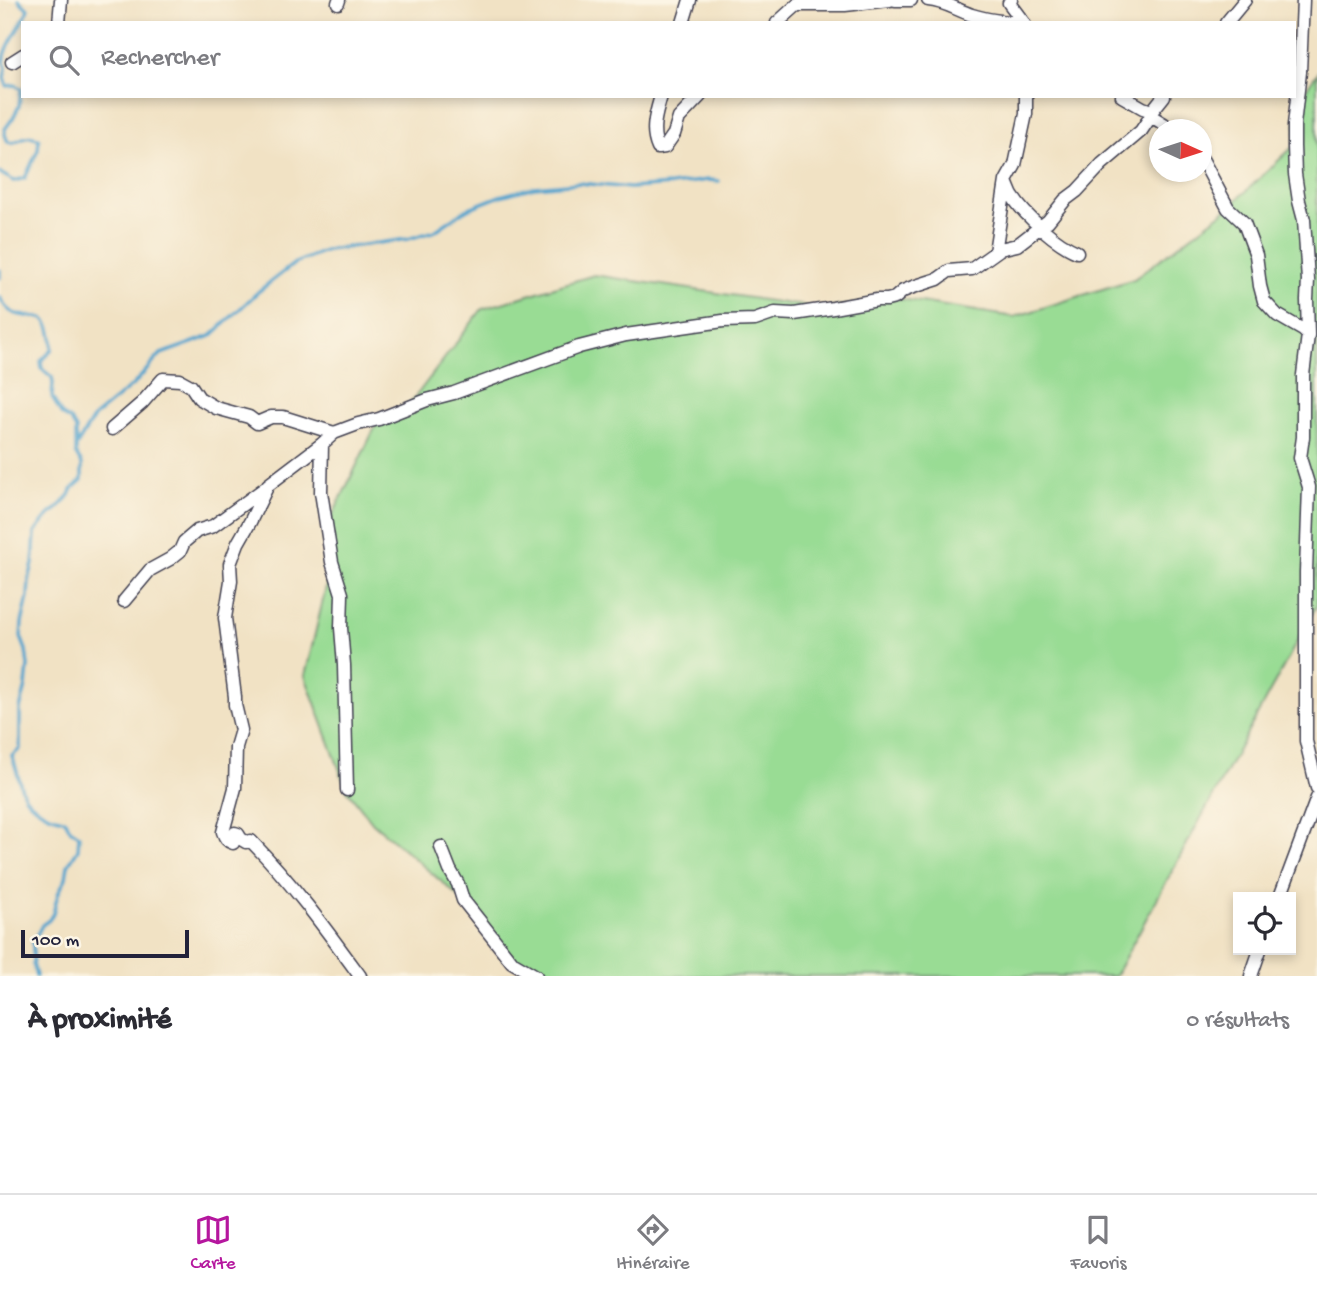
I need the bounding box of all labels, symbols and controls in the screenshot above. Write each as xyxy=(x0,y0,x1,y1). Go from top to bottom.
search box xyxy=(21,21,1296,98)
icon: search xyxy=(45,41,83,79)
text: Rechercher xyxy=(101,44,219,75)
north arrow xyxy=(1149,119,1212,182)
map controls xyxy=(1233,892,1296,955)
button: locate xyxy=(1233,892,1296,955)
scale bar xyxy=(21,927,189,959)
text: 100 m xyxy=(32,930,79,953)
text: À proximité xyxy=(28,1004,172,1039)
text: 0 résultats xyxy=(1186,1008,1289,1035)
tab: Carte xyxy=(190,1211,236,1276)
tab: Itinéraire xyxy=(616,1211,689,1276)
tab: Favoris xyxy=(1070,1211,1127,1276)

